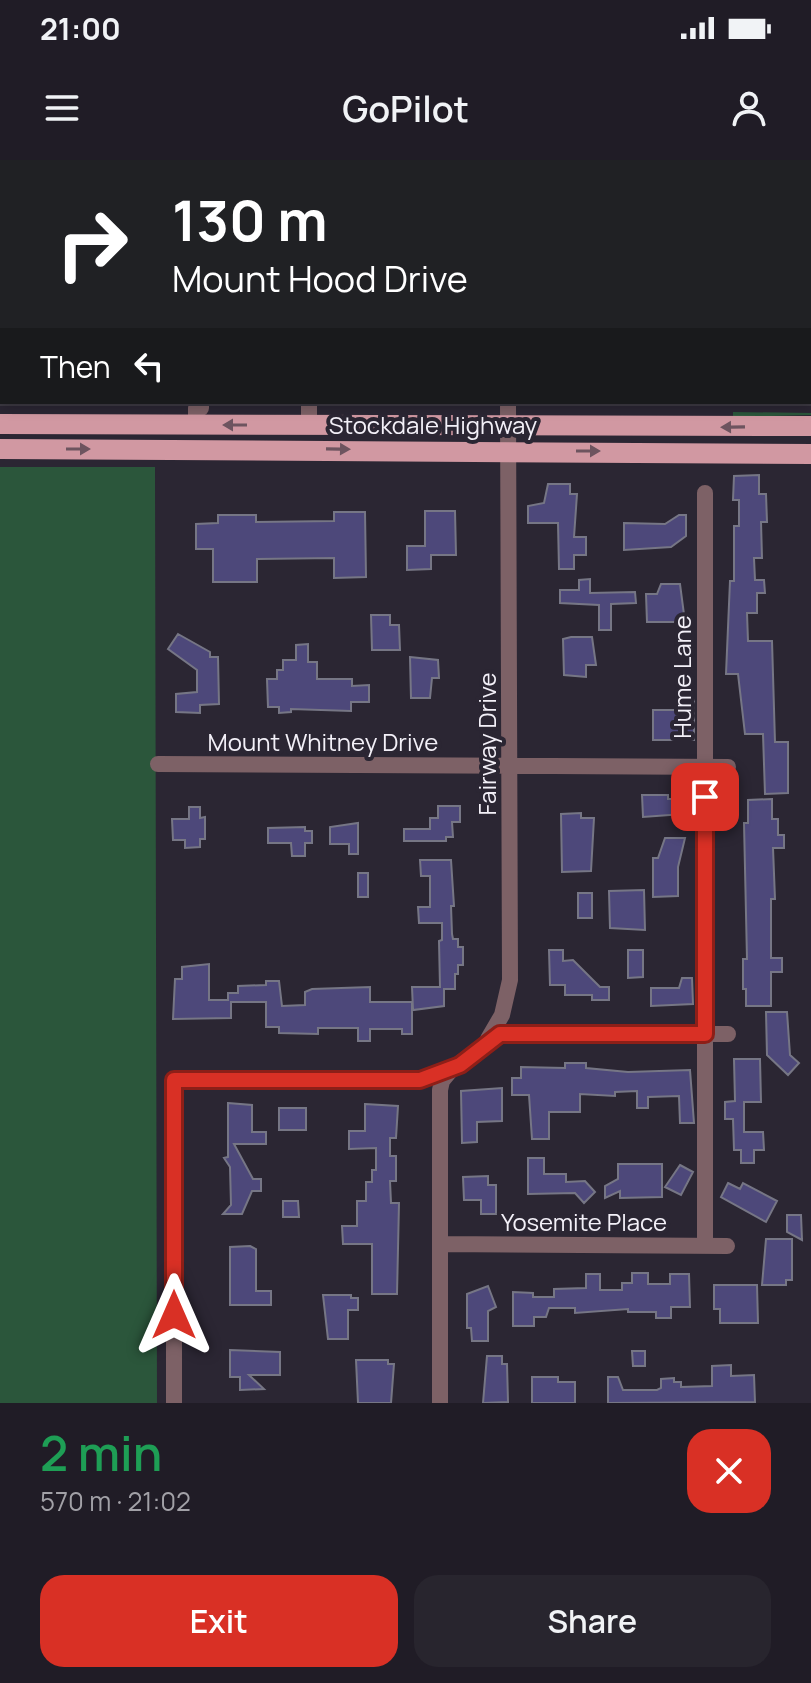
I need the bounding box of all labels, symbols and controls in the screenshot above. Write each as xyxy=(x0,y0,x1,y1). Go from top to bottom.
text: 21:00 xyxy=(40,8,121,49)
text: GoPilot xyxy=(342,84,469,133)
icon: menu xyxy=(40,86,84,130)
icon: person xyxy=(727,86,771,130)
text: 130 m xyxy=(172,181,328,258)
icon: right xyxy=(40,192,144,296)
text: Mount Hood Drive xyxy=(172,254,468,303)
icon: left xyxy=(127,344,171,388)
text: Then xyxy=(40,346,111,387)
street label: Stockdale Highway xyxy=(329,408,538,441)
one-way arrow xyxy=(222,419,247,431)
one-way arrow xyxy=(720,421,745,434)
one-way arrow xyxy=(66,443,91,455)
one-way arrow xyxy=(326,443,351,456)
one-way arrow xyxy=(576,445,601,457)
street label: Hume Lane xyxy=(665,615,698,739)
street label: Fairway Drive xyxy=(470,672,503,816)
street label: Mount Whitney Drive xyxy=(208,725,438,758)
pin xyxy=(671,763,739,831)
icon: arrive xyxy=(683,775,727,819)
street label: Yosemite Place xyxy=(501,1205,667,1238)
position arrow xyxy=(132,1273,216,1357)
text: 2 min xyxy=(40,1420,162,1485)
button: close xyxy=(687,1429,771,1513)
text: 570 m · 21:02 xyxy=(40,1483,191,1519)
button: Exit xyxy=(40,1575,398,1667)
button: Share xyxy=(414,1575,771,1667)

